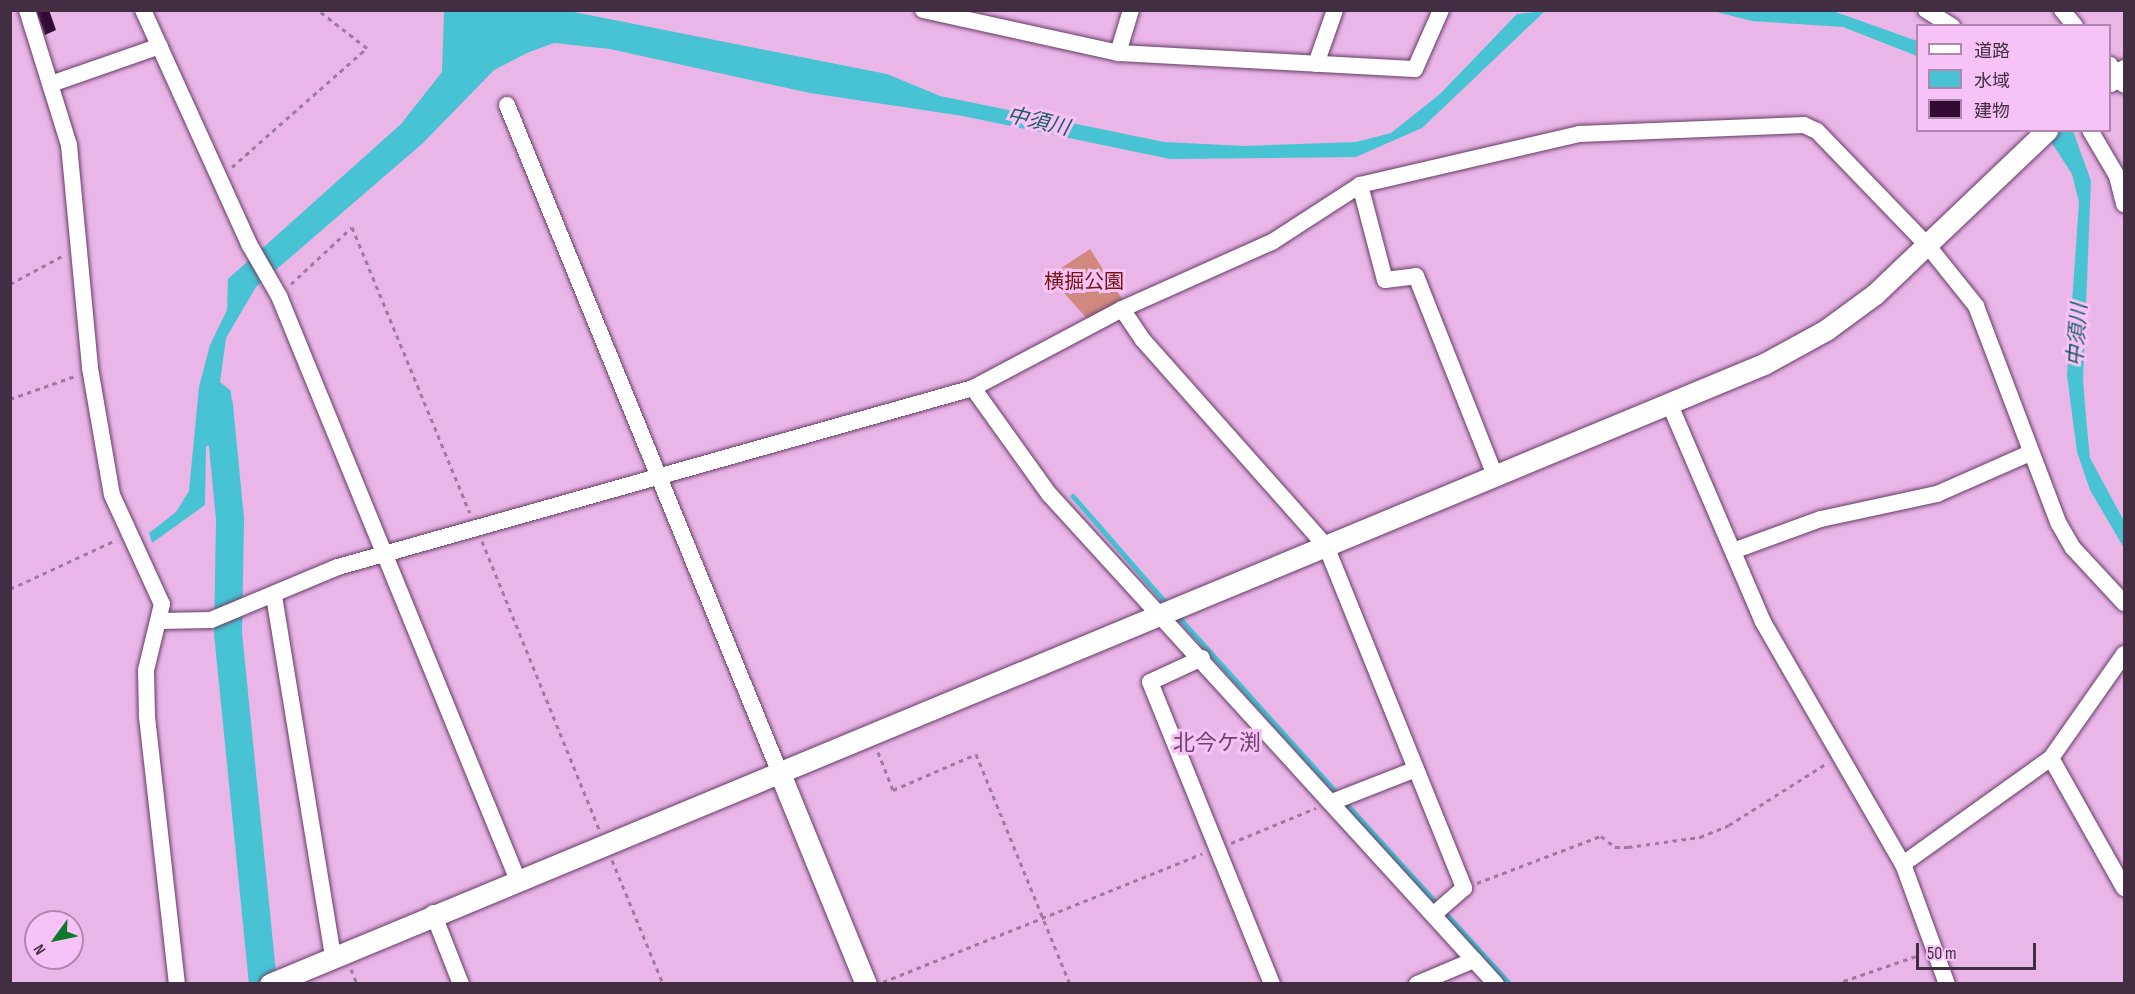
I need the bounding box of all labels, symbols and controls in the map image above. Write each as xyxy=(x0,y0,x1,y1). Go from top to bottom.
legend xyxy=(1916,24,2111,132)
text: 道路 xyxy=(1974,41,2010,62)
text: 水域 xyxy=(1974,71,2010,92)
text: 建物 xyxy=(1974,101,2010,122)
water label: 中須川 xyxy=(1004,103,1072,141)
park label: 横掘公園 xyxy=(1044,270,1124,294)
water label: 中須川 xyxy=(2063,303,2093,367)
district label: 北今ケ渕 xyxy=(1173,731,1261,757)
north arrow xyxy=(24,910,84,970)
scale bar xyxy=(1919,931,2039,969)
text: N xyxy=(30,940,50,958)
text: 50 m xyxy=(1927,943,1957,964)

